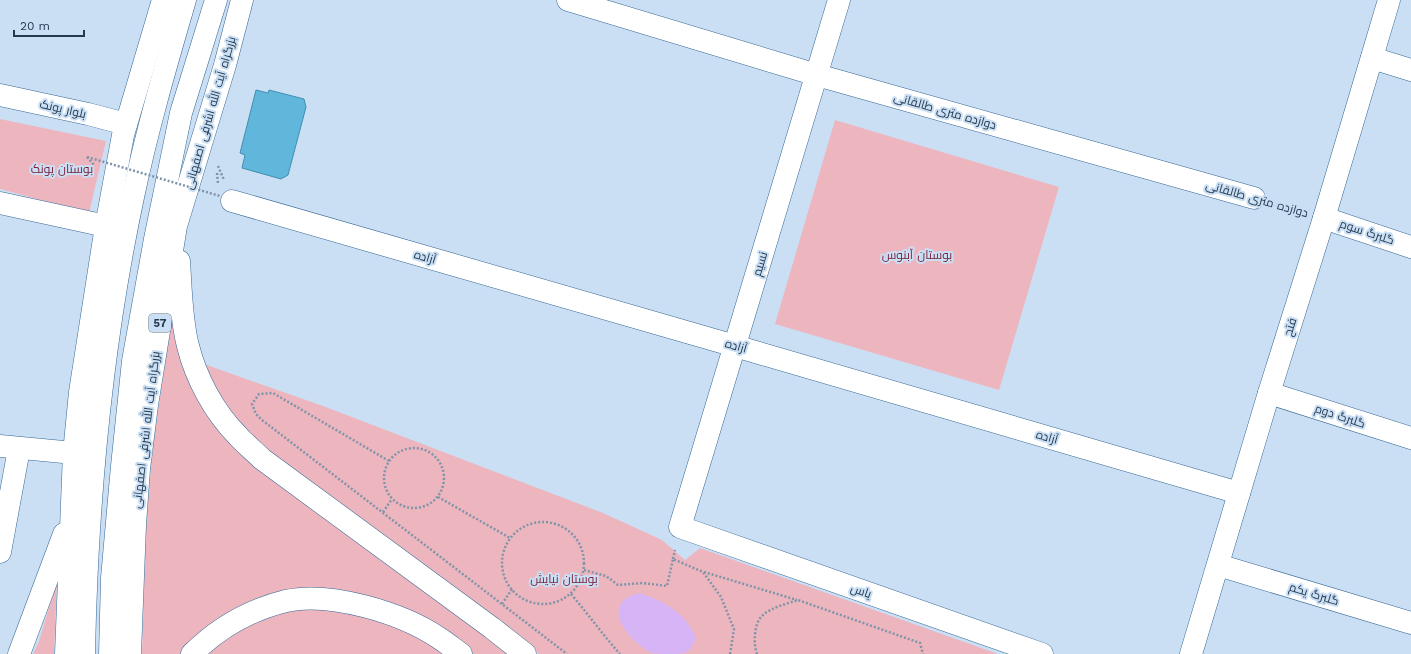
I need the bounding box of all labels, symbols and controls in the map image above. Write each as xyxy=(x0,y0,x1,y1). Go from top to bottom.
scale bar xyxy=(14,12,84,38)
text: 20 m xyxy=(20,19,50,33)
street label: بزرگراه آیت الله اشرفی اصفهانی xyxy=(180,35,239,191)
street label: دوازده متری طالقانی xyxy=(892,90,998,132)
street label: بلوار پونک xyxy=(38,97,88,123)
park label: بوستان پونک xyxy=(31,162,93,178)
street label: دوازده متری طالقانی xyxy=(1204,178,1310,220)
street label: گلبرگ سوم xyxy=(1338,217,1396,248)
street label: آزاده xyxy=(412,247,438,267)
park label: بوستان آبنوس xyxy=(882,248,952,262)
street label: نسیم xyxy=(750,250,771,278)
road number: 57 xyxy=(149,314,171,332)
street label: فتح xyxy=(1281,316,1300,338)
street label: آزاده xyxy=(723,336,749,356)
street label: بزرگراه آیت الله اشرفی اصفهانی xyxy=(128,350,163,509)
street label: گلبرگ دوم xyxy=(1313,401,1367,432)
street label: آزاده xyxy=(1034,427,1060,447)
park label: بوستان نیایش xyxy=(530,572,598,586)
street label: گلبرگ یکم xyxy=(1287,580,1341,609)
street label: یاس xyxy=(849,581,874,601)

